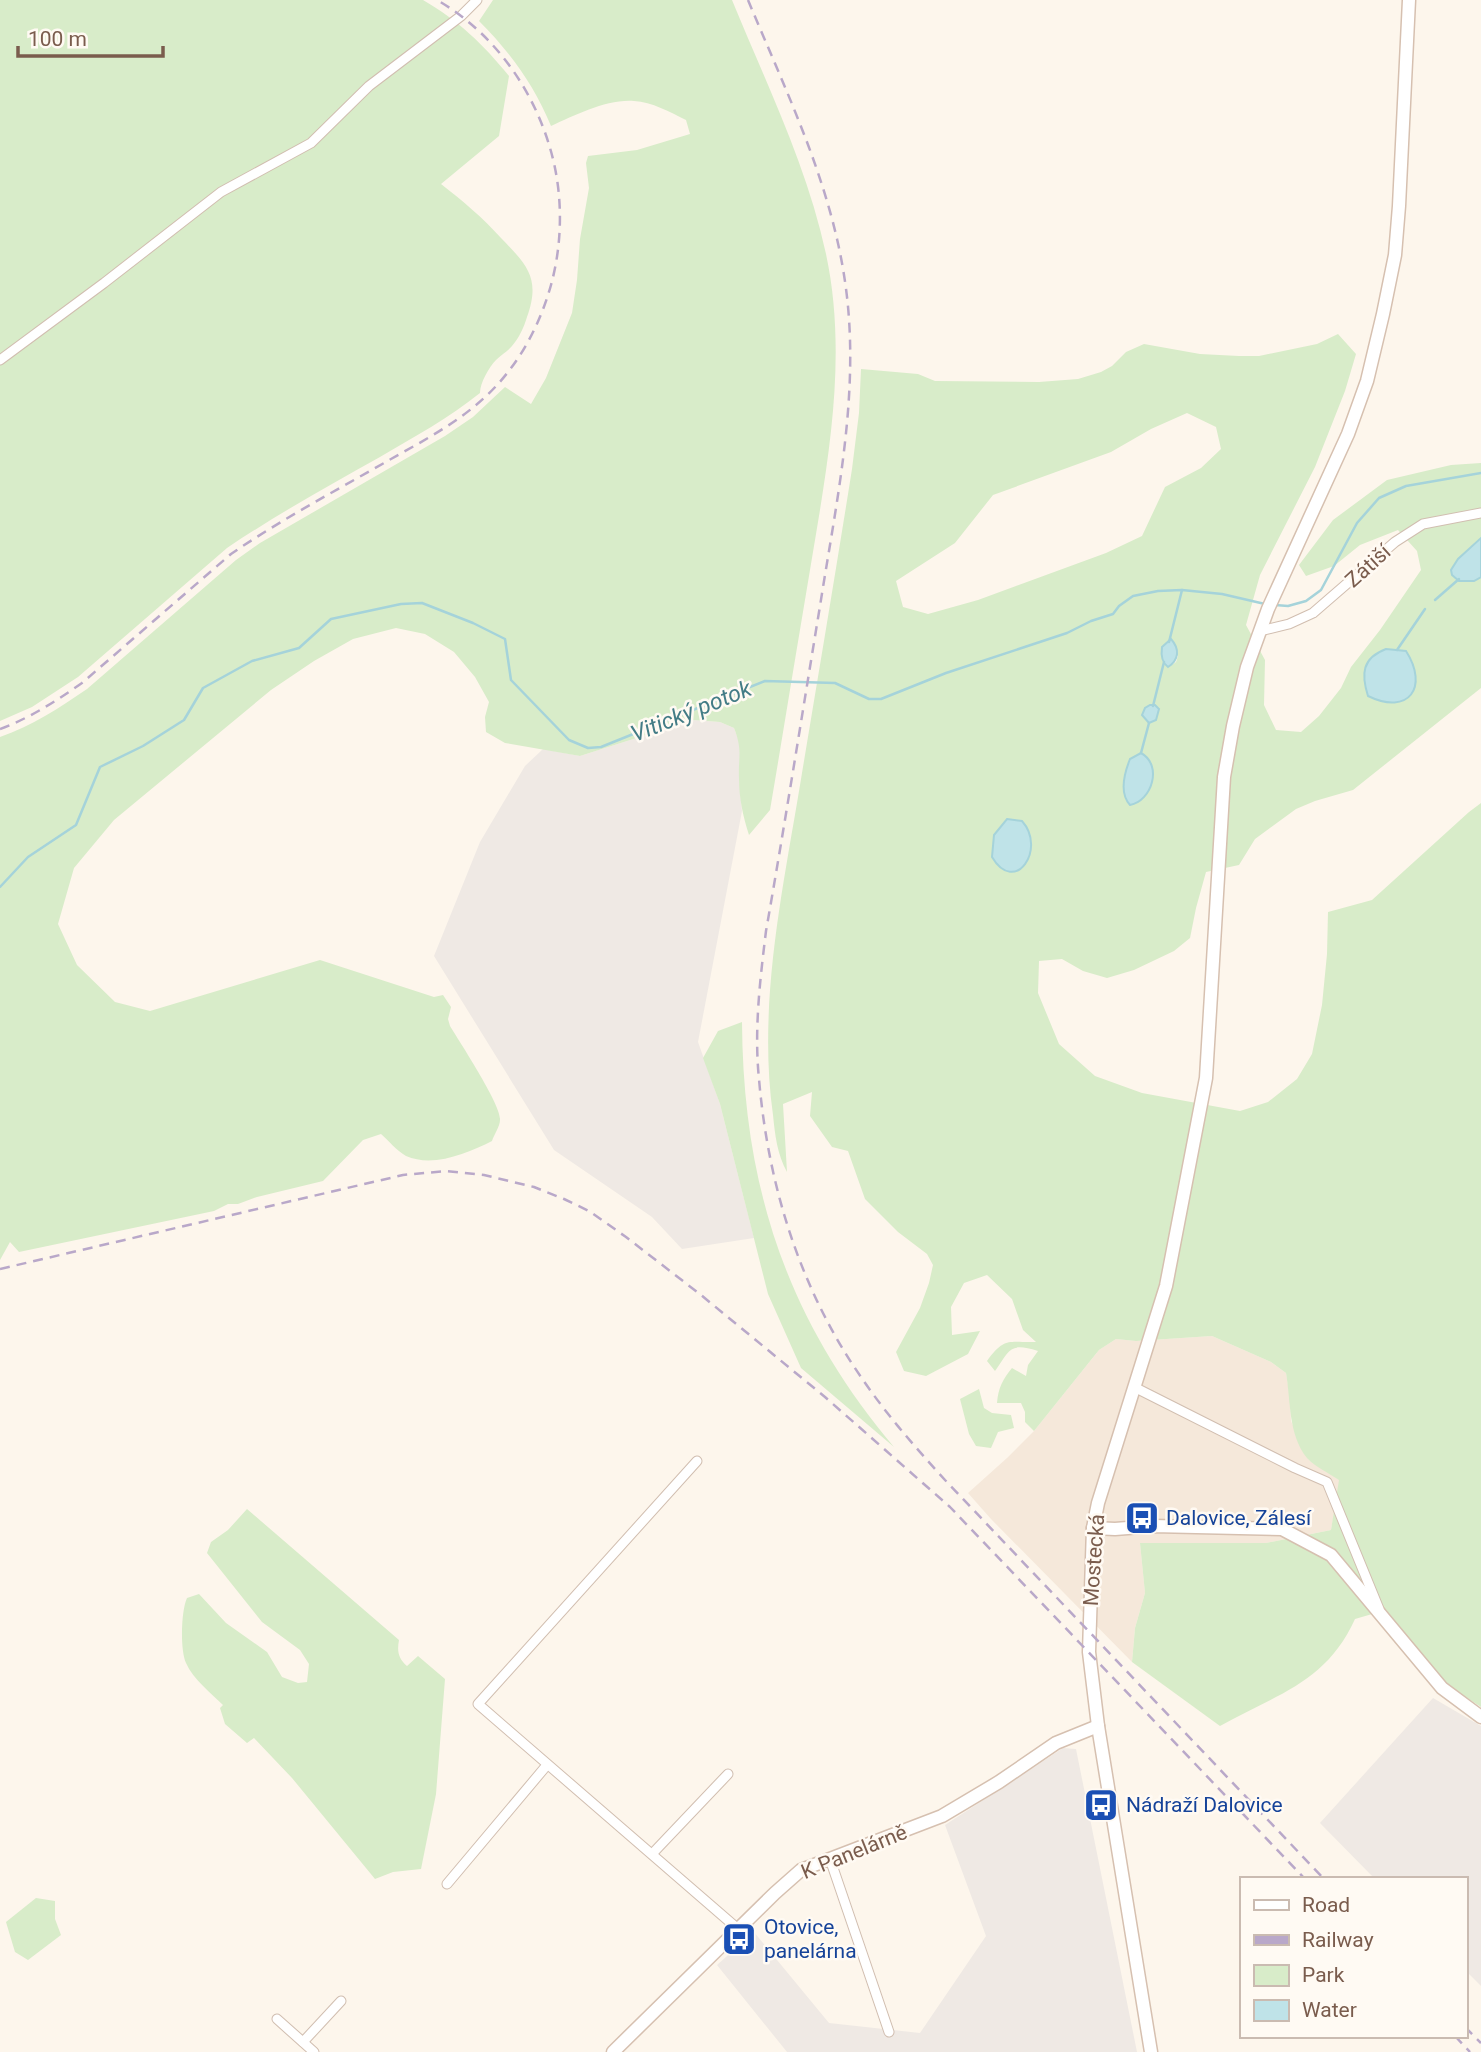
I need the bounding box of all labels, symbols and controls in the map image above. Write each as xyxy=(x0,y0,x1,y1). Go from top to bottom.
scale bar xyxy=(18,14,163,58)
text: 100 m xyxy=(28,27,87,51)
street label: Zátiší xyxy=(1341,539,1396,592)
water label: Vitický potok xyxy=(627,675,756,748)
bus stop icon: Dalovice, Zálesí xyxy=(1123,1499,1161,1537)
place label: Dalovice, Zálesí xyxy=(1166,1506,1312,1530)
street label: Mostecká xyxy=(1079,1513,1109,1607)
bus stop icon: Nádraží Dalovice xyxy=(1082,1786,1120,1824)
place label: Nádraží Dalovice xyxy=(1126,1793,1283,1817)
street label: K Panelárně xyxy=(798,1820,910,1884)
legend xyxy=(1240,1877,1467,2038)
text: Road xyxy=(1302,1893,1350,1917)
place label: Otovice, panelárna xyxy=(764,1915,857,1963)
bus stop icon: Otovice, panelárna xyxy=(720,1920,758,1958)
text: Railway xyxy=(1302,1928,1374,1952)
text: Park xyxy=(1302,1963,1345,1987)
text: Water xyxy=(1302,1998,1357,2022)

